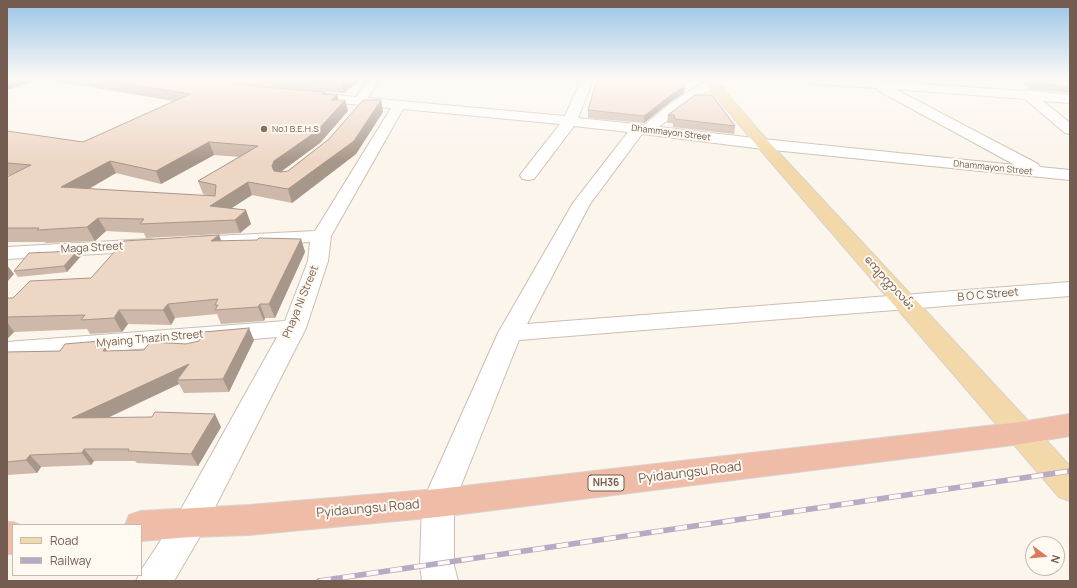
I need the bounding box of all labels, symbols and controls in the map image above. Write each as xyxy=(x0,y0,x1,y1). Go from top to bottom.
street label: Dhammayon Street xyxy=(631,123,711,143)
marker: No.1 B.E.H.S xyxy=(259,124,269,134)
place label: No.1 B.E.H.S xyxy=(272,124,319,134)
street label: Dhammayon Street xyxy=(953,158,1033,178)
street label: Maga Street xyxy=(60,240,124,256)
street label: ကျောက္ကာလမ်း xyxy=(861,253,917,313)
street label: Phaya Ni Street xyxy=(280,264,322,340)
street label: B O C Street xyxy=(957,286,1019,304)
street label: Myaing Thazin Street xyxy=(96,328,204,350)
street label: Pyidaungsu Road xyxy=(638,459,742,487)
road number: NH36 xyxy=(588,475,624,491)
street label: Pyidaungsu Road xyxy=(316,497,420,521)
legend xyxy=(12,524,142,576)
text: Road xyxy=(50,532,78,549)
north arrow xyxy=(1025,536,1065,576)
text: Railway xyxy=(50,552,91,569)
text: N xyxy=(1048,553,1064,565)

